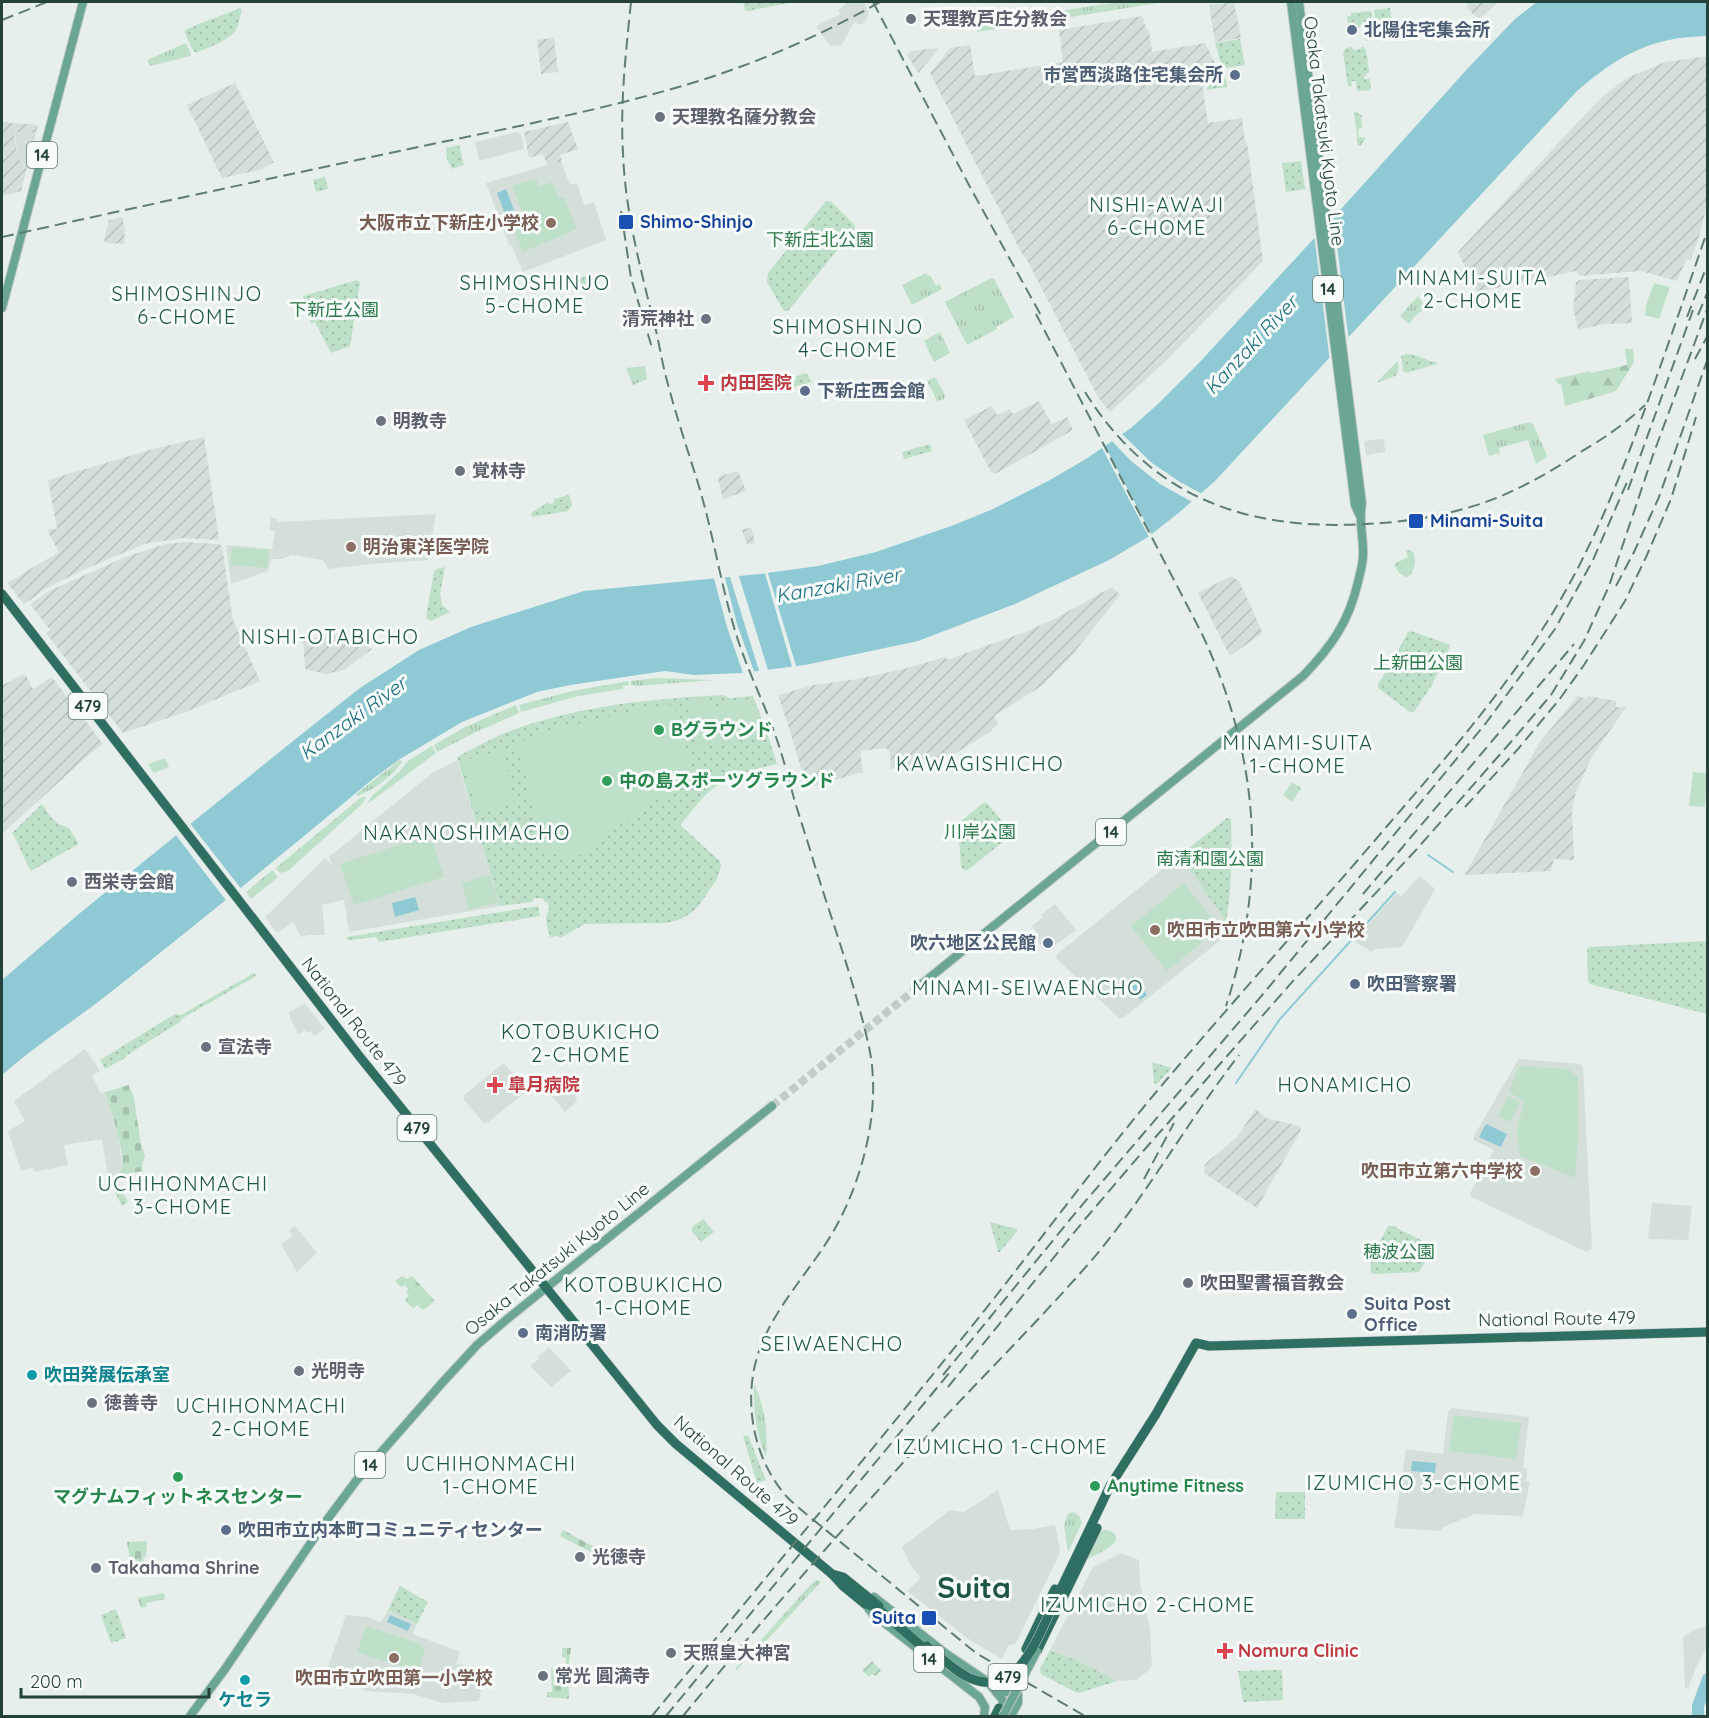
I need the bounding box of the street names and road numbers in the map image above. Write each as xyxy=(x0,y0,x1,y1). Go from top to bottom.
street label: Osaka Takatsuki Kyoto Line xyxy=(1299,15,1350,247)
road number: 14 xyxy=(27,142,57,168)
road number: 14 xyxy=(1313,276,1343,302)
road number: 479 xyxy=(68,693,107,719)
road number: 14 xyxy=(1096,819,1126,845)
street label: National Route 479 xyxy=(297,953,412,1091)
road number: 479 xyxy=(398,1115,436,1141)
street label: Osaka Takatsuki Kyoto Line xyxy=(460,1177,654,1340)
street label: National Route 479 xyxy=(1478,1306,1636,1331)
street label: National Route 479 xyxy=(669,1410,803,1531)
road number: 14 xyxy=(355,1452,385,1478)
road number: 14 xyxy=(914,1646,944,1672)
road number: 479 xyxy=(988,1664,1028,1690)

